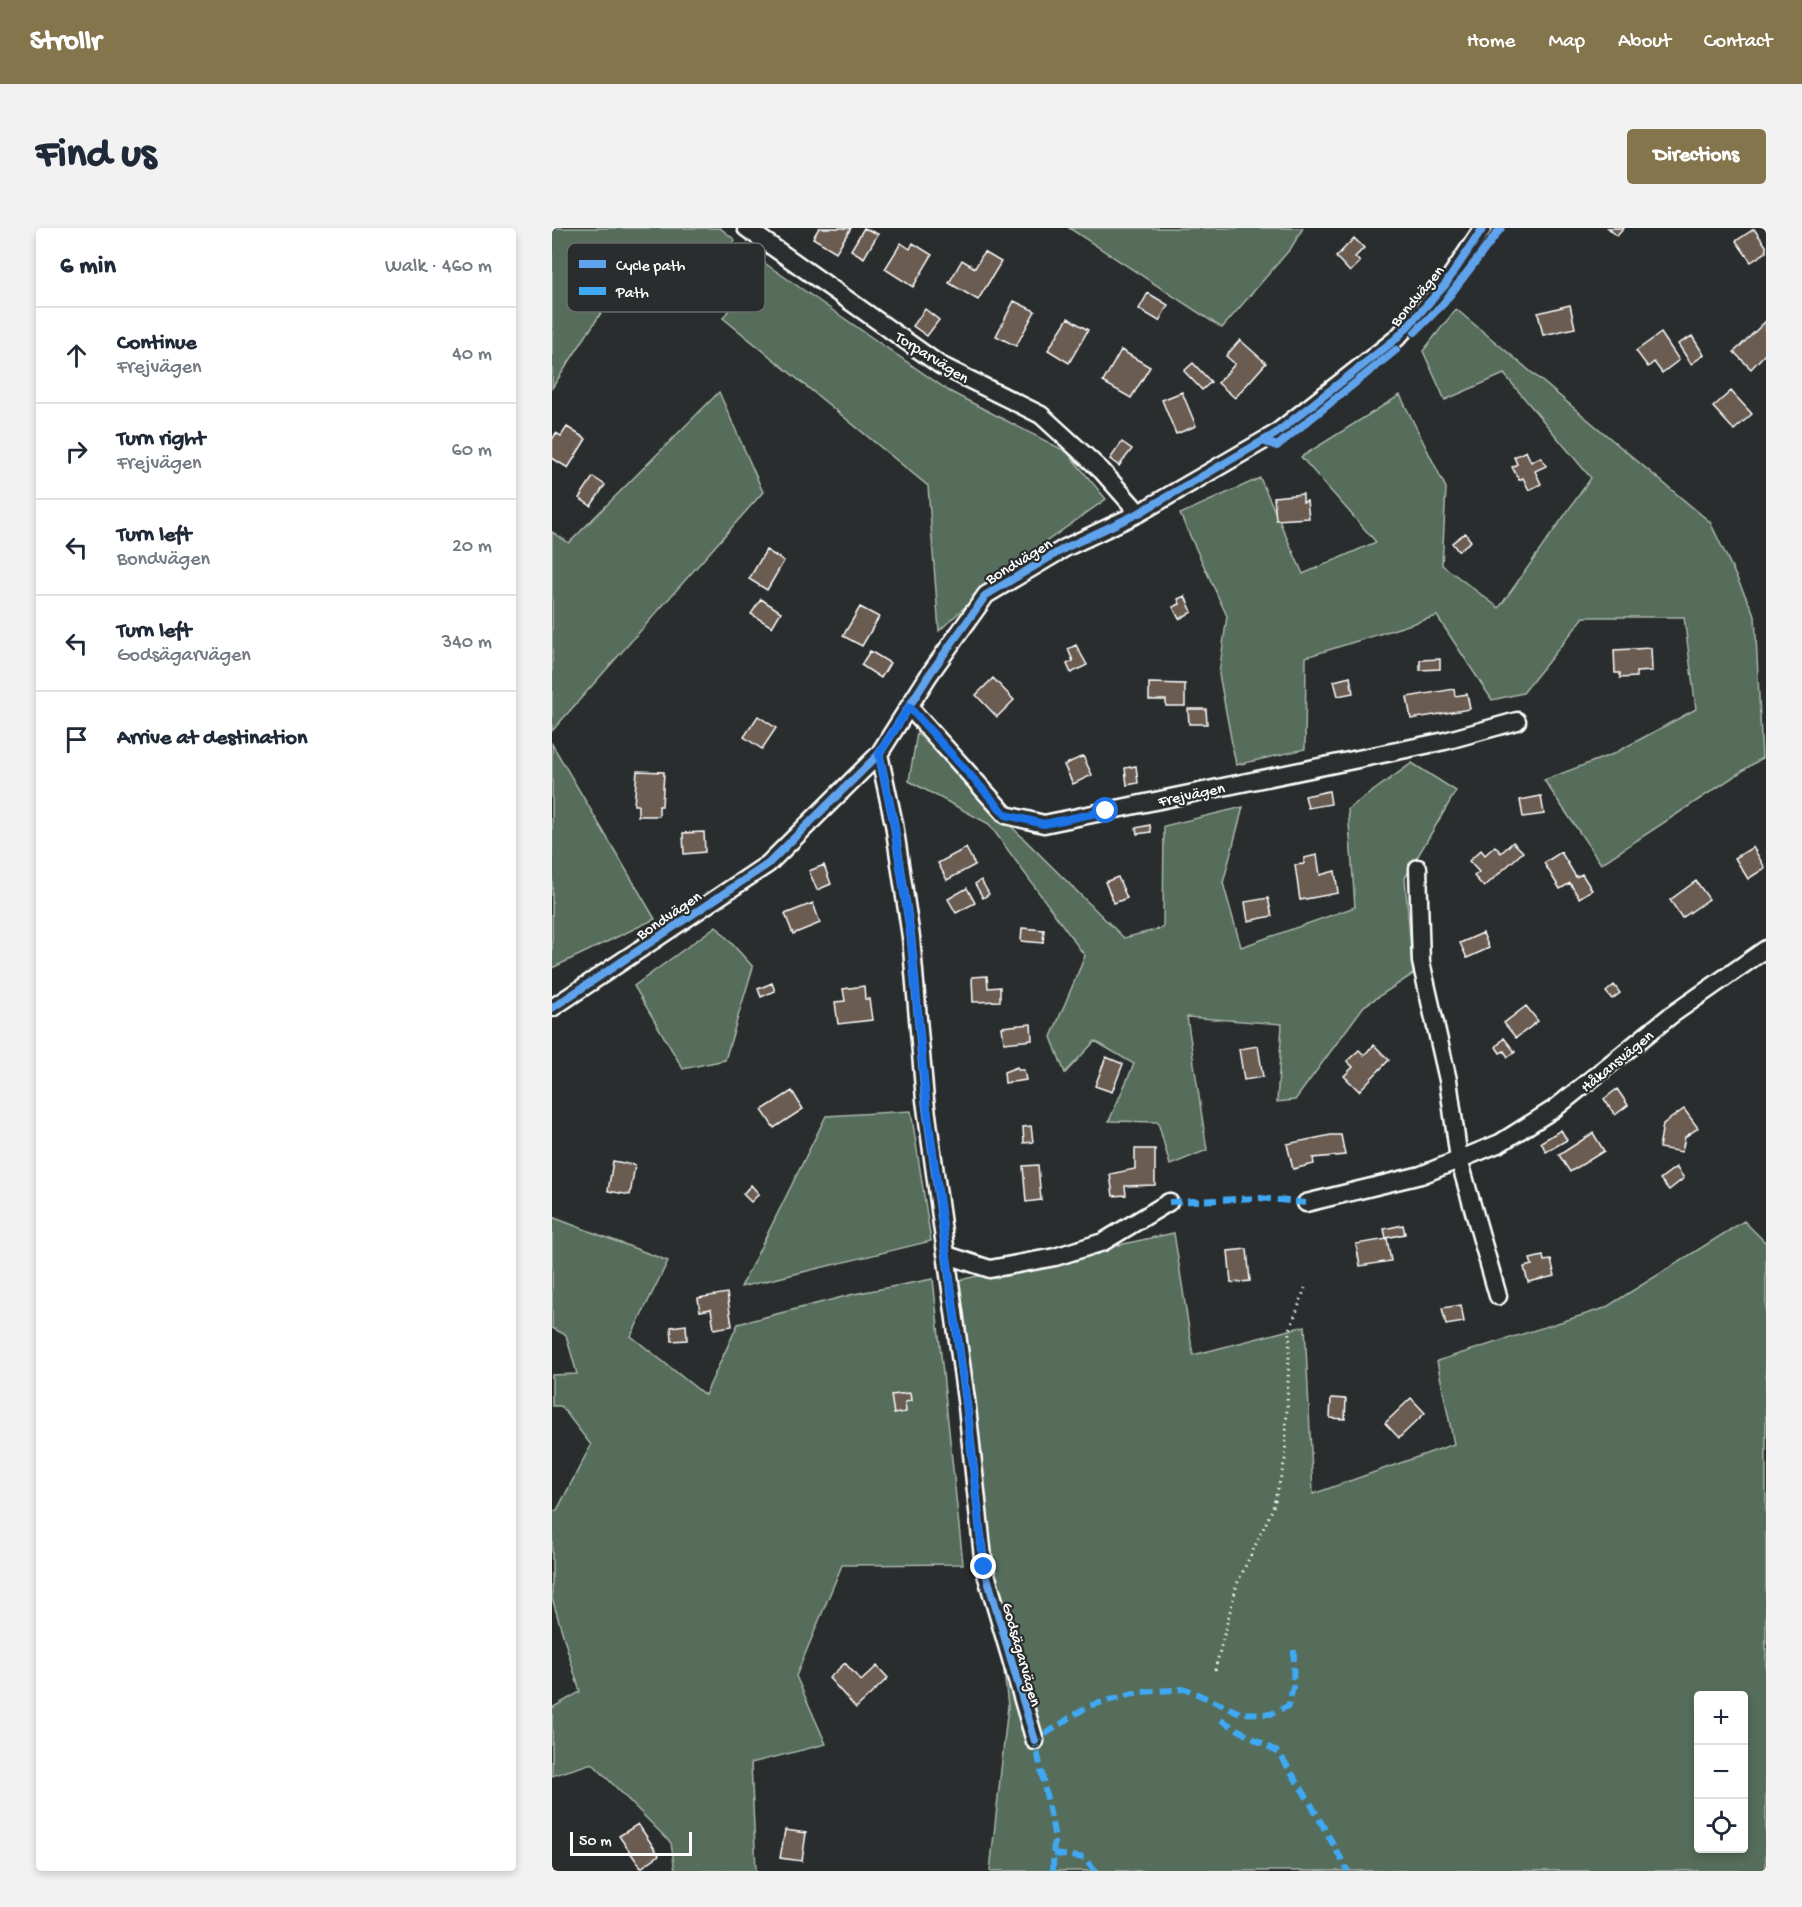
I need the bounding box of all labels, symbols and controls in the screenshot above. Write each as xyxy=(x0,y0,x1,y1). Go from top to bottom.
text: Strollr xyxy=(30,26,101,59)
text: Home xyxy=(1467,30,1515,55)
text: Map xyxy=(1548,30,1585,55)
text: About xyxy=(1618,30,1671,55)
text: Contact xyxy=(1704,30,1772,55)
button: Directions xyxy=(1627,129,1766,184)
text: Find us xyxy=(36,132,156,181)
legend xyxy=(567,243,765,312)
text: 6 min xyxy=(60,252,116,283)
text: Walk · 460 m xyxy=(385,256,492,279)
text: Cycle path xyxy=(616,258,686,277)
street label: Bondvägen xyxy=(1387,262,1450,333)
text: Path xyxy=(615,285,649,304)
street label: Torparvägen xyxy=(890,328,972,389)
text: Continue xyxy=(117,331,197,357)
icon: ahead xyxy=(60,339,93,372)
text: 40 m xyxy=(452,344,492,367)
text: Frejvägen xyxy=(117,357,202,380)
text: Turn right xyxy=(117,427,205,453)
icon: right xyxy=(60,435,93,468)
text: 60 m xyxy=(452,440,492,463)
text: Frejvägen xyxy=(117,453,202,476)
text: Turn left xyxy=(117,523,191,549)
icon: left xyxy=(60,531,93,564)
text: 20 m xyxy=(452,536,492,559)
street label: Bondvägen xyxy=(982,536,1057,591)
text: Bondvägen xyxy=(117,549,210,572)
text: Turn left xyxy=(117,619,191,645)
icon: left xyxy=(60,627,93,660)
text: 340 m xyxy=(442,632,492,655)
text: Godsägarvägen xyxy=(117,645,251,668)
icon: arrive xyxy=(60,723,93,756)
text: Arrive at destination xyxy=(117,726,307,752)
street label: Frejvägen xyxy=(1156,780,1227,813)
route start xyxy=(1092,797,1118,823)
street label: Bondvägen xyxy=(633,888,706,946)
street label: Håkansvägen xyxy=(1578,1027,1659,1098)
route end xyxy=(970,1553,996,1579)
street label: Godsägarvägen xyxy=(996,1601,1044,1709)
map controls xyxy=(1694,1691,1748,1853)
button: + xyxy=(1694,1691,1748,1745)
button: − xyxy=(1694,1745,1748,1799)
button: locate xyxy=(1694,1799,1748,1853)
scale bar xyxy=(570,1829,692,1856)
text: 50 m xyxy=(579,1833,612,1852)

